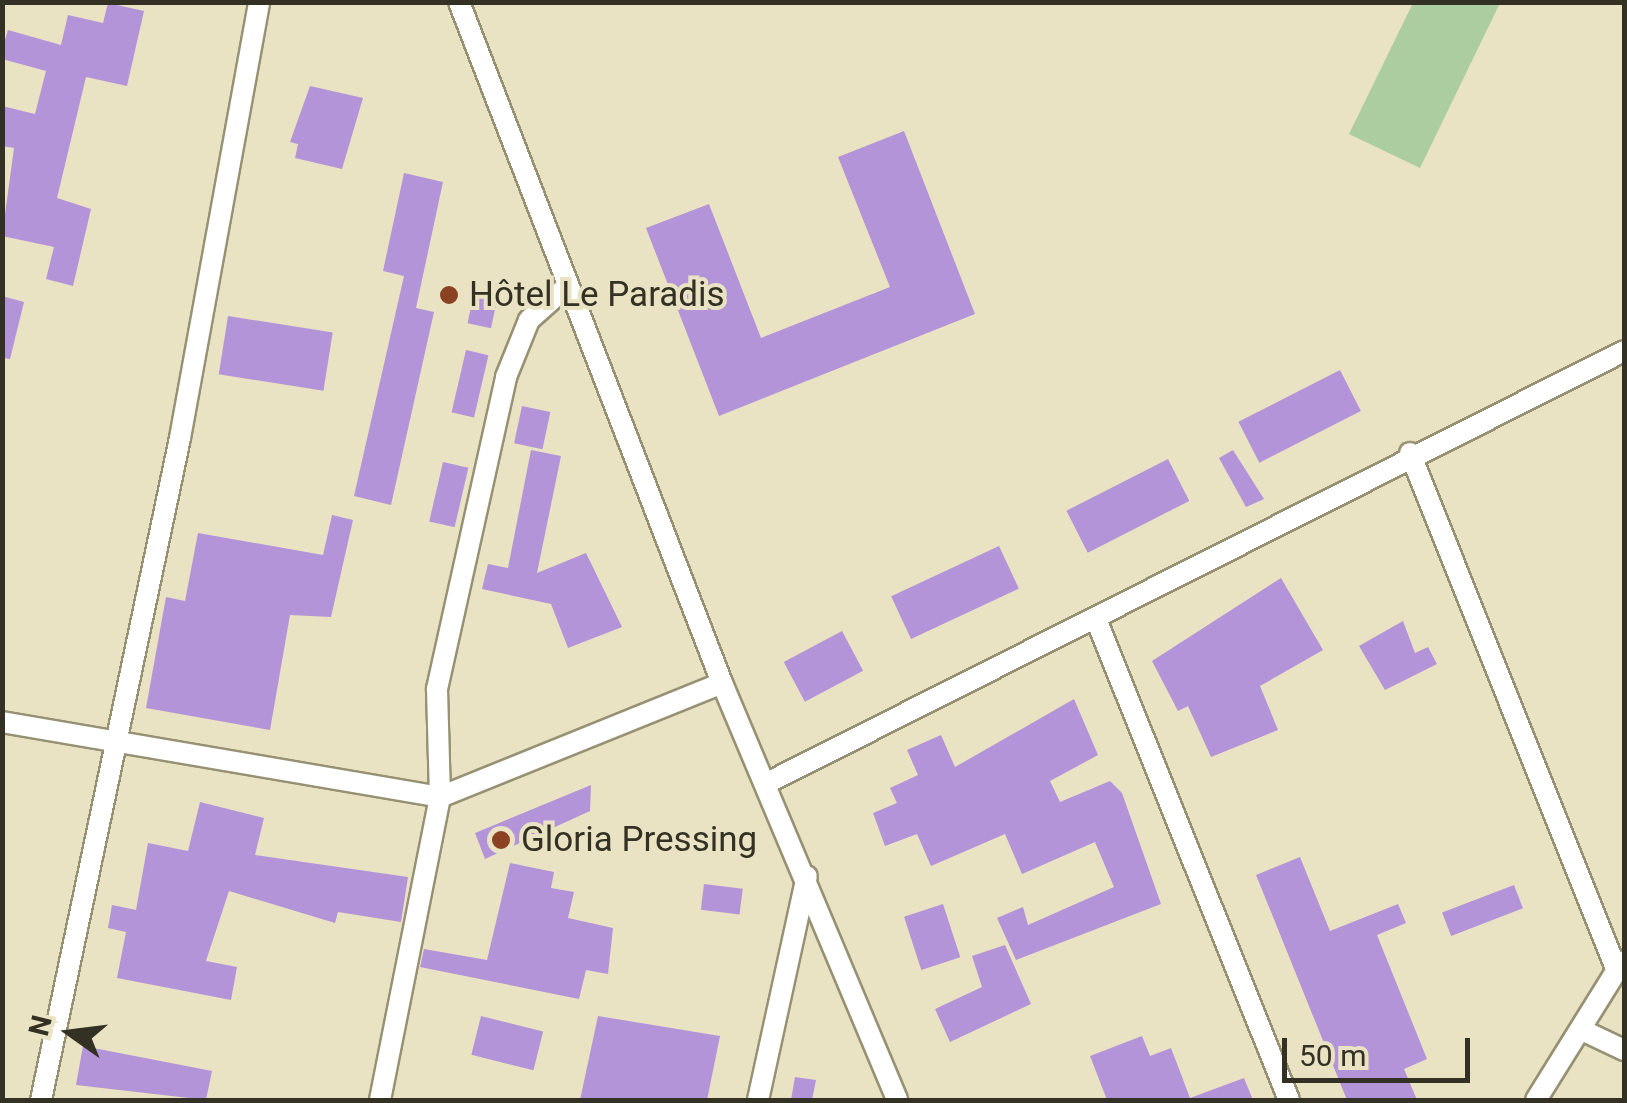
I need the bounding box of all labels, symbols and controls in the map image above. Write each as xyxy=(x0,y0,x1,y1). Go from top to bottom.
place label: Hôtel Le Paradis xyxy=(469,274,725,316)
marker: Hôtel Le Paradis xyxy=(438,284,460,306)
place label: Gloria Pressing xyxy=(521,819,757,861)
marker: Gloria Pressing xyxy=(490,829,512,851)
north arrow xyxy=(20,983,120,1083)
text: N xyxy=(22,1012,59,1039)
scale bar xyxy=(1287,1018,1474,1080)
text: 50 m xyxy=(1299,1038,1366,1073)

